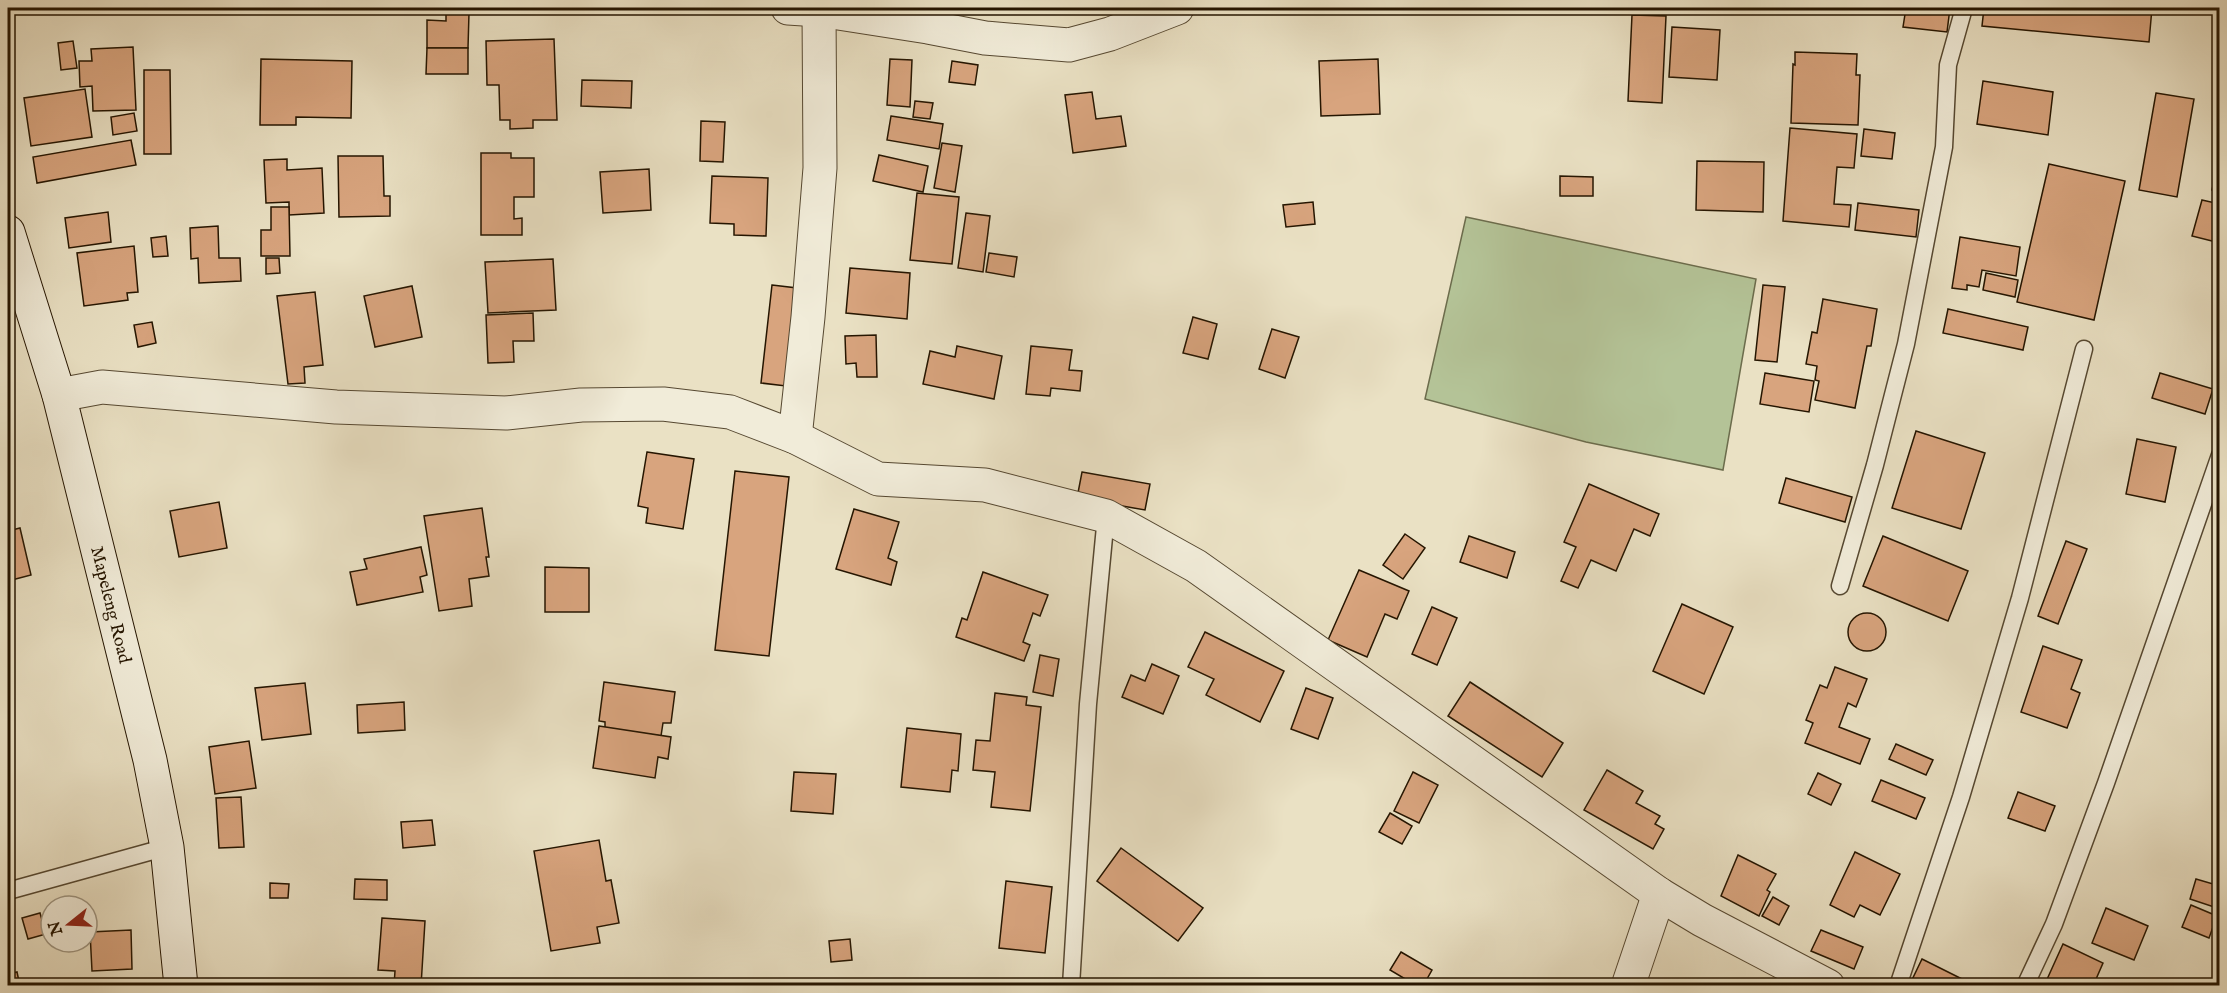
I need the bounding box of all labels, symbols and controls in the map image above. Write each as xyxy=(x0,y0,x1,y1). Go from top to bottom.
street label: Mapeleng Road xyxy=(84,544,136,666)
north arrow xyxy=(39,894,99,954)
text: N xyxy=(45,918,69,939)

